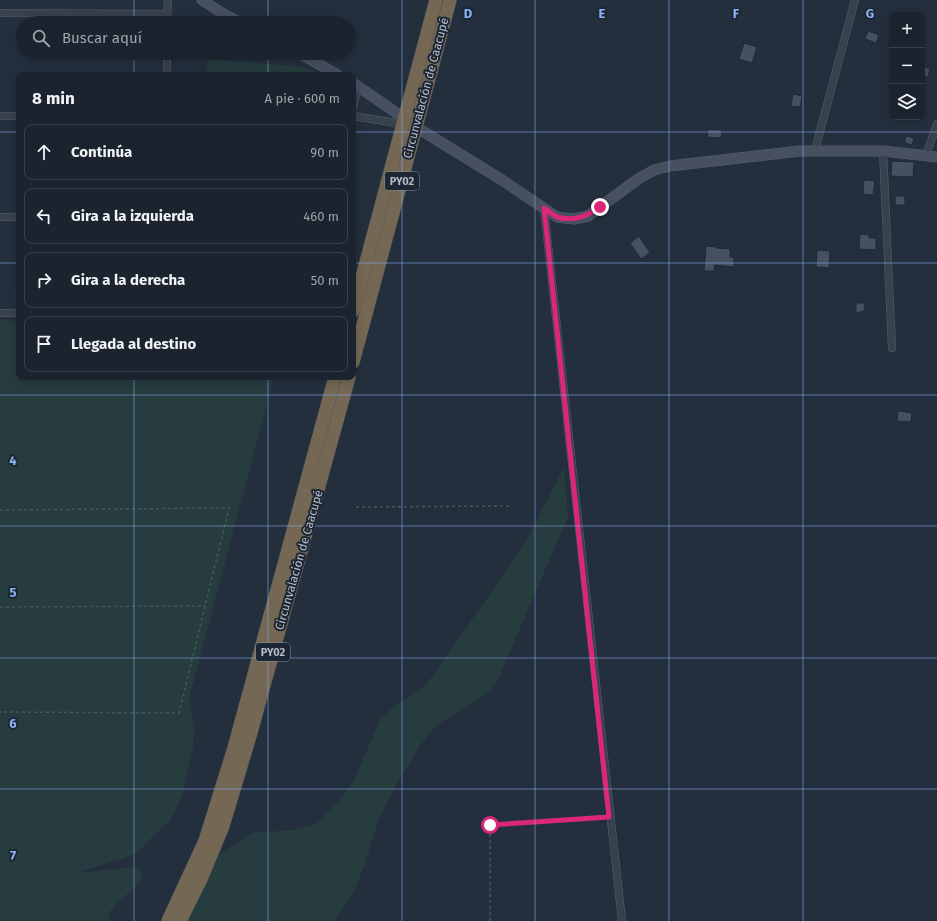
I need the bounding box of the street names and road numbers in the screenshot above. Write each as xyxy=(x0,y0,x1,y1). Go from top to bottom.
street label: Circunvalación de Caacupé xyxy=(400,16,452,160)
road number: PY02 xyxy=(385,172,419,190)
street label: Circunvalación de Caacupé xyxy=(272,488,326,632)
road number: PY02 xyxy=(256,643,290,661)

